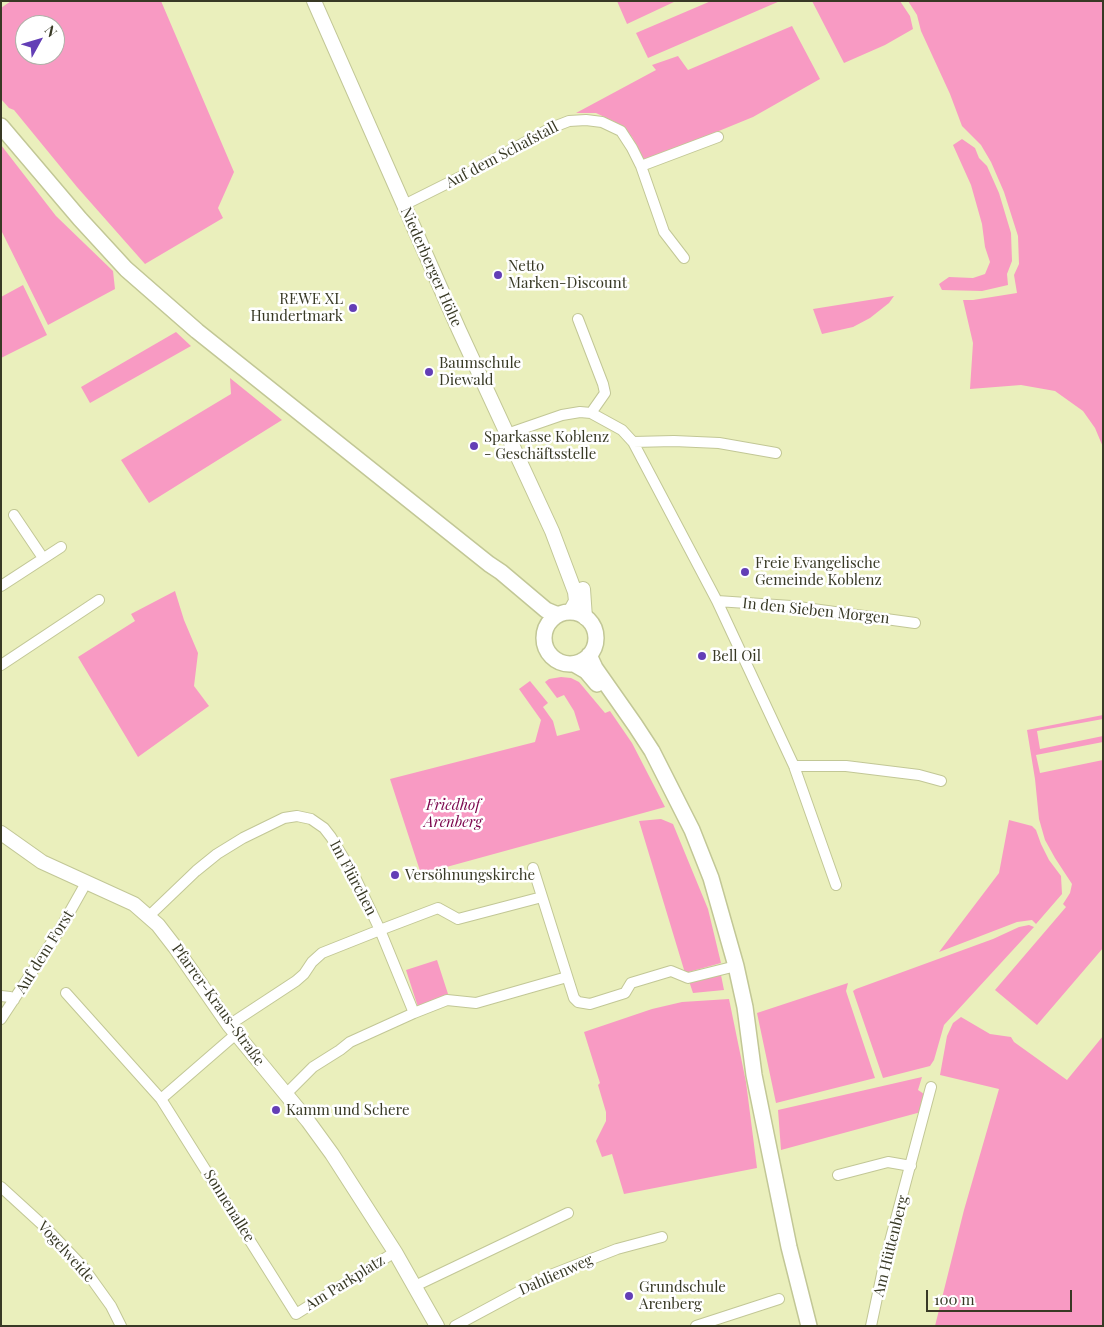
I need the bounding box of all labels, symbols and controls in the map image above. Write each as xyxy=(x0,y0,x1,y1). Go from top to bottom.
north arrow xyxy=(15,15,65,65)
text: N xyxy=(41,21,62,41)
street label: Auf dem Schafstall xyxy=(443,118,561,192)
street label: Niederberger Höhe xyxy=(397,204,465,330)
place label: Netto Marken-Discount xyxy=(508,257,627,292)
marker: Netto Marken-Discount xyxy=(492,269,504,281)
place label: REWE XL Hundertmark xyxy=(250,290,343,325)
marker: REWE XL Hundertmark xyxy=(347,302,359,314)
place label: Baumschule Diewald xyxy=(439,354,521,389)
marker: Baumschule Diewald xyxy=(423,366,435,378)
place label: Sparkasse Koblenz - Geschäftsstelle xyxy=(484,428,609,463)
marker: Sparkasse Koblenz - Geschäftsstelle xyxy=(468,440,480,452)
place label: Freie Evangelische Gemeinde Koblenz xyxy=(755,554,882,589)
marker: Freie Evangelische Gemeinde Koblenz xyxy=(739,566,751,578)
street label: In den Sieben Morgen xyxy=(742,594,890,628)
place label: Bell Oil xyxy=(712,647,761,665)
marker: Bell Oil xyxy=(696,650,708,662)
park label: Friedhof Arenberg xyxy=(424,796,482,831)
street label: Im Flürchen xyxy=(326,837,380,919)
place label: Versöhnungskirche xyxy=(405,866,535,884)
marker: Versöhnungskirche xyxy=(389,869,401,881)
street label: Auf dem Forst xyxy=(12,907,78,997)
street label: Pfarrer-Kraus-Straße xyxy=(168,941,268,1069)
place label: Kamm und Schere xyxy=(286,1101,410,1119)
marker: Kamm und Schere xyxy=(270,1104,282,1116)
street label: Sonnenallee xyxy=(200,1167,258,1245)
street label: Am Hüttenberg xyxy=(870,1194,912,1298)
street label: Vogelweide xyxy=(34,1218,98,1286)
street label: Am Parkplatz xyxy=(302,1251,388,1315)
street label: Dahlienweg xyxy=(516,1251,596,1299)
place label: Grundschule Arenberg xyxy=(639,1278,726,1313)
scale bar xyxy=(929,1280,1075,1312)
text: 100 m xyxy=(934,1289,975,1309)
marker: Grundschule Arenberg xyxy=(623,1290,635,1302)

